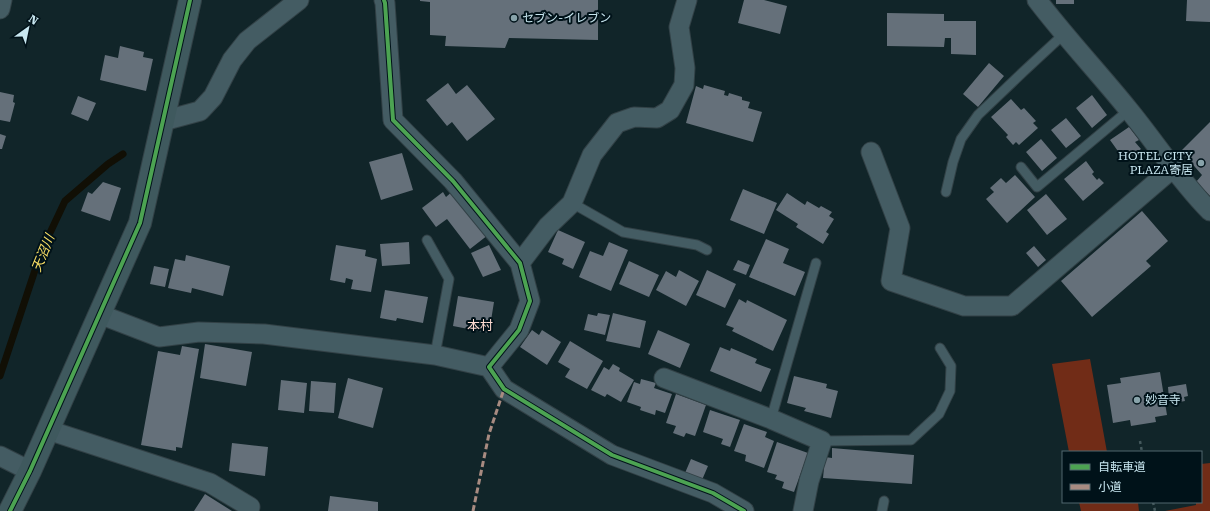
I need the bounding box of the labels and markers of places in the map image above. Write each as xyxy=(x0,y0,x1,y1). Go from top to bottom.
place label: セブン-イレブン xyxy=(522,11,611,25)
marker: セブン-イレブン xyxy=(509,13,519,23)
place label: HOTEL CITY PLAZA寄居 xyxy=(1118,149,1194,177)
marker: HOTEL CITY PLAZA寄居 xyxy=(1196,158,1206,168)
place label: 妙音寺 xyxy=(1145,393,1181,407)
marker: 妙音寺 xyxy=(1132,395,1142,405)

